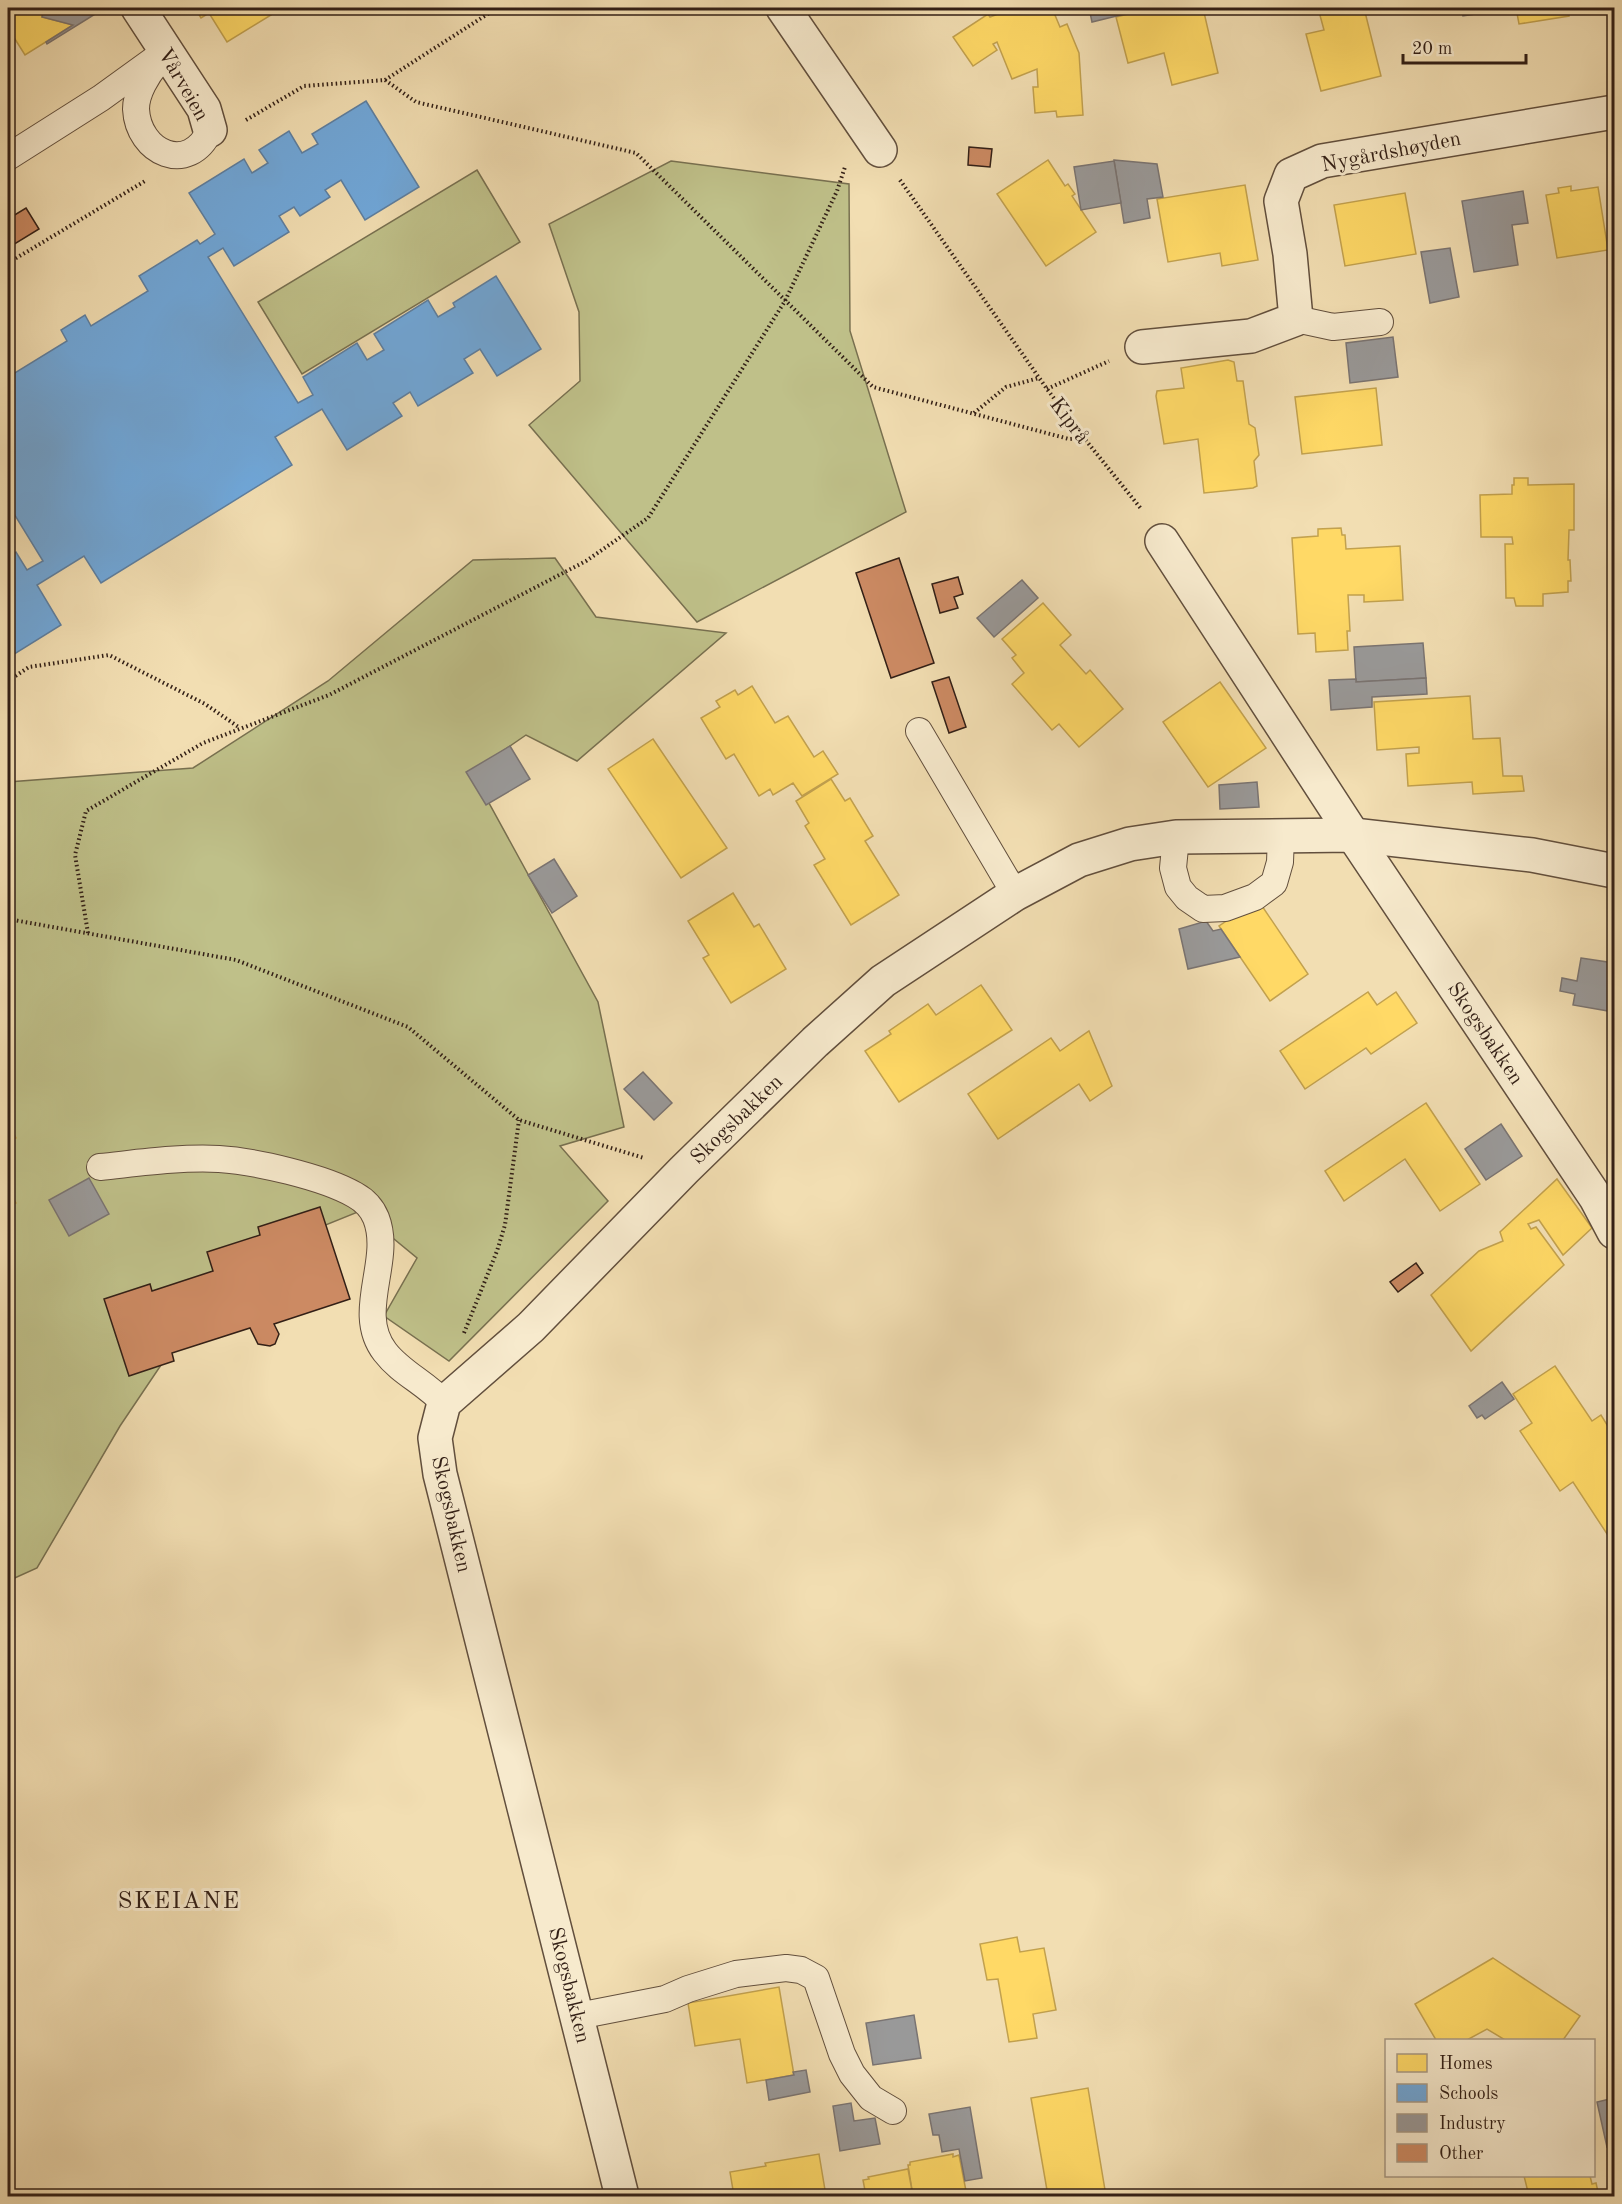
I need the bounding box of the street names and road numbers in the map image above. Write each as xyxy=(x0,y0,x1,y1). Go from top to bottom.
street label: Vårveien xyxy=(153,45,212,125)
street label: Nygårdshøyden xyxy=(1320,129,1463,176)
street label: Kiprå xyxy=(1045,394,1093,448)
street label: Skogsbakken xyxy=(1443,979,1527,1089)
street label: Skogsbakken xyxy=(687,1071,787,1169)
street label: Skogsbakken xyxy=(427,1454,474,1575)
street label: Skogsbakken xyxy=(544,1925,593,2046)

